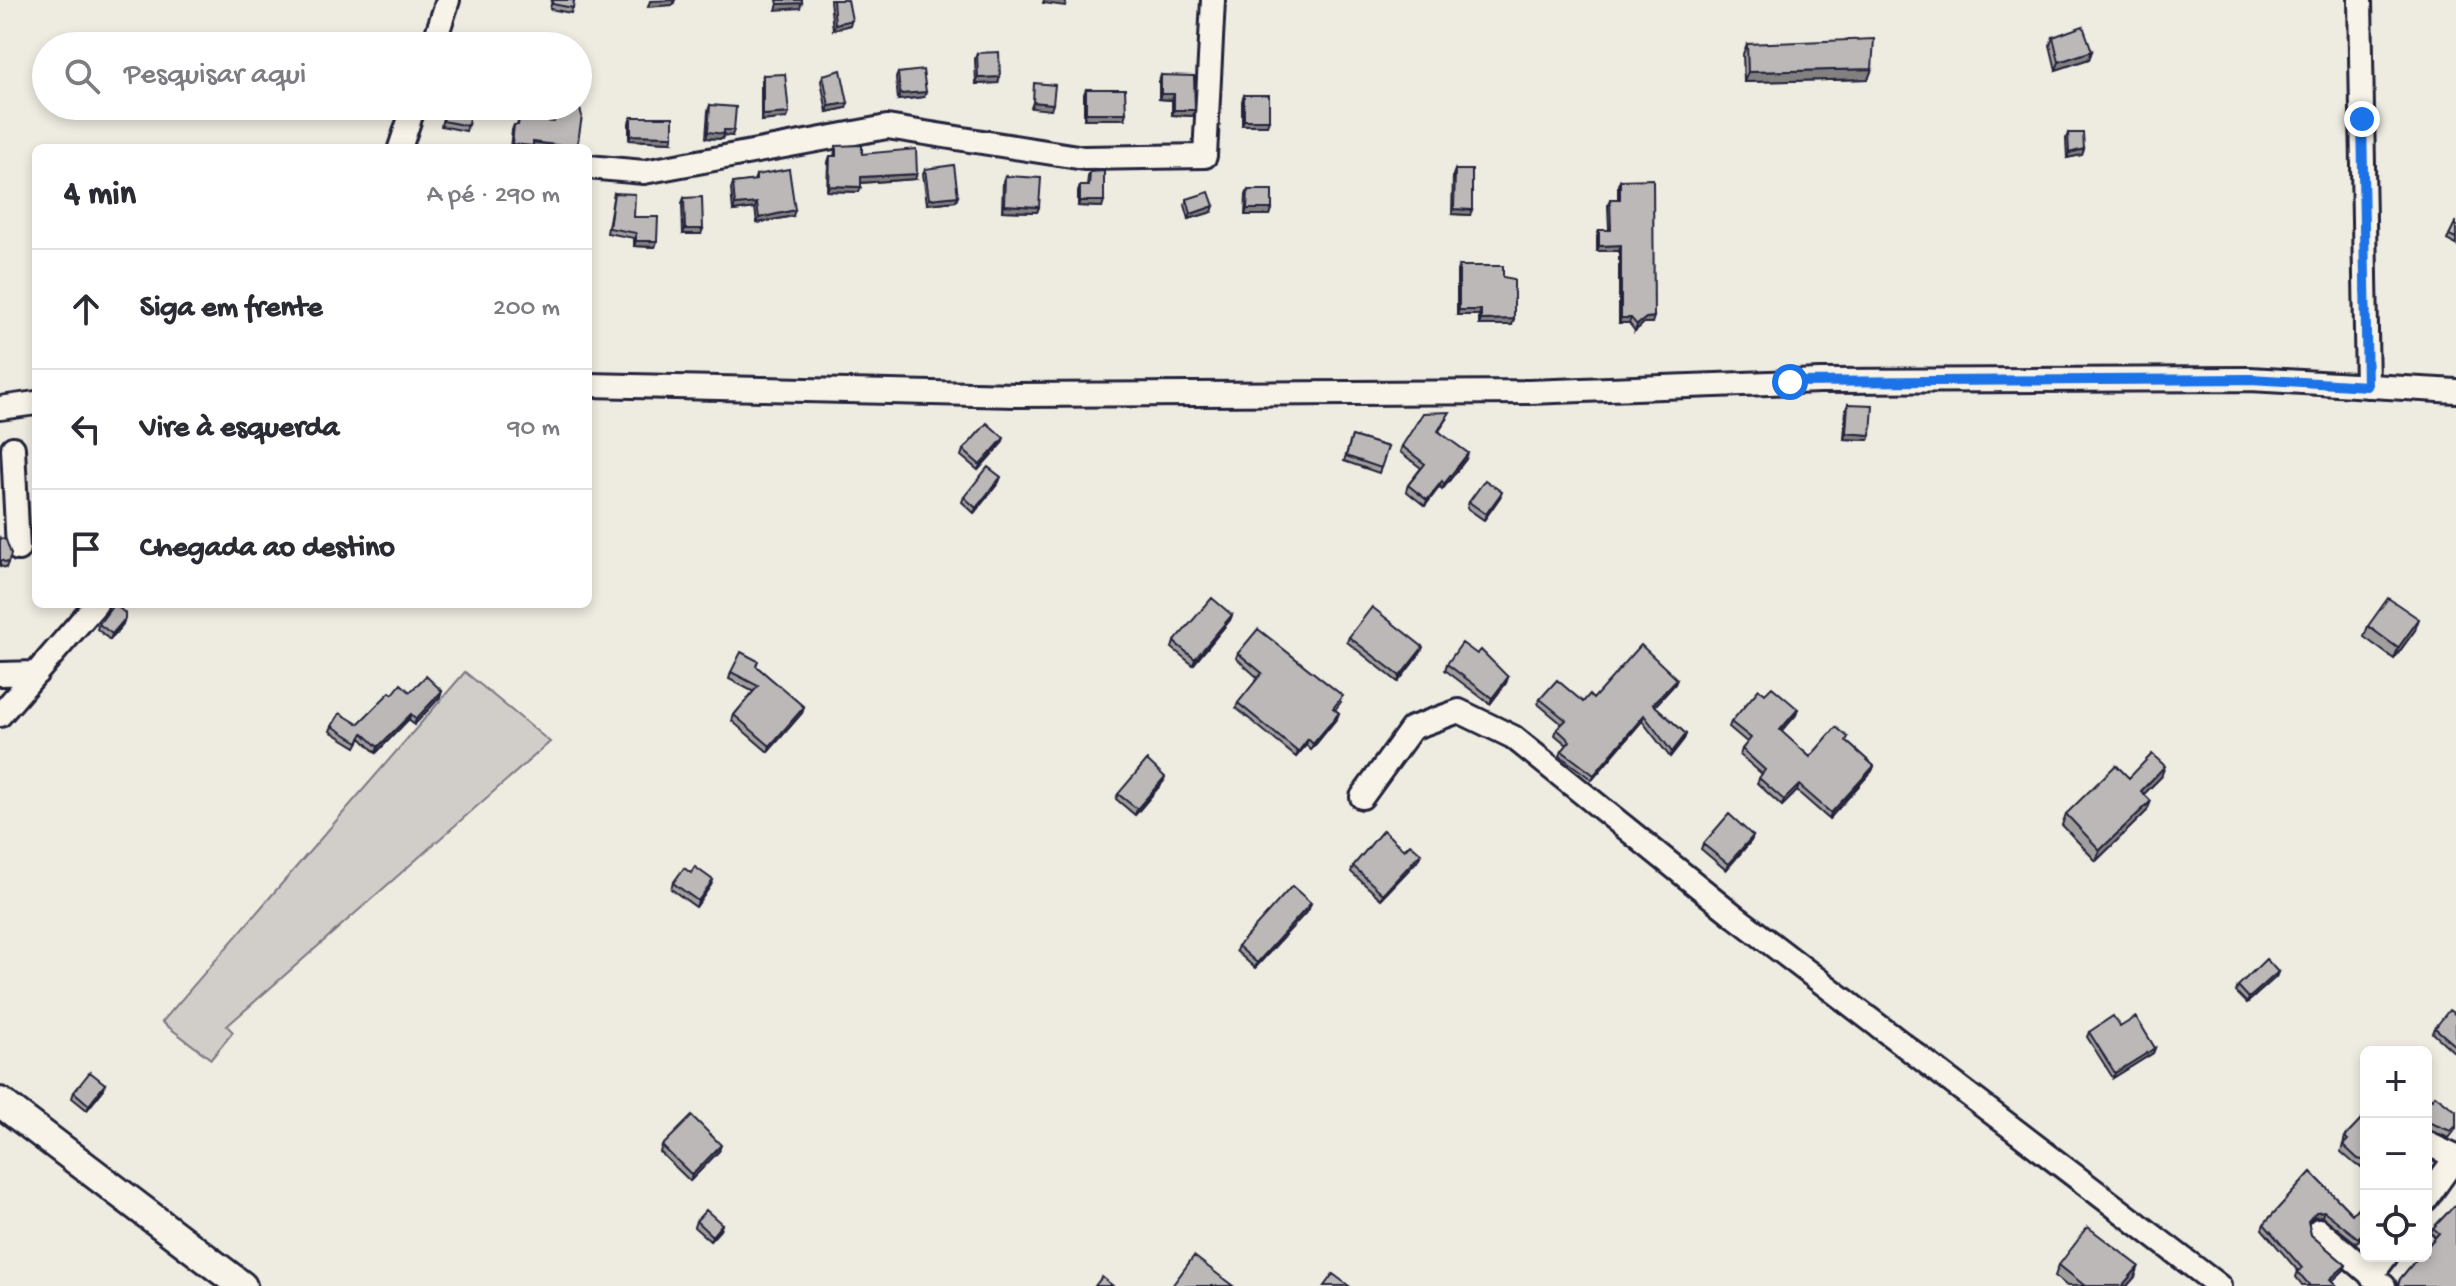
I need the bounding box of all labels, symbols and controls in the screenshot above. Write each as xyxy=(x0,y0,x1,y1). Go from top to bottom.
search box xyxy=(32,32,592,120)
icon: search xyxy=(60,54,104,98)
text: Pesquisar aqui xyxy=(124,59,306,94)
route end xyxy=(2344,101,2380,137)
text: 4 min xyxy=(64,176,136,216)
text: A pé · 290 m xyxy=(427,181,560,212)
icon: ahead xyxy=(64,287,108,331)
text: Siga em frente xyxy=(140,292,322,327)
text: 200 m xyxy=(493,294,560,325)
route start xyxy=(1772,364,1808,400)
icon: left xyxy=(64,407,108,451)
text: Vire à esquerda xyxy=(140,412,339,447)
text: 90 m xyxy=(508,414,560,445)
icon: arrive xyxy=(64,527,108,571)
text: Chegada ao destino xyxy=(140,532,395,567)
map controls xyxy=(2360,1046,2432,1262)
button: + xyxy=(2360,1046,2432,1118)
button: − xyxy=(2360,1118,2432,1190)
button: locate xyxy=(2360,1190,2432,1262)

